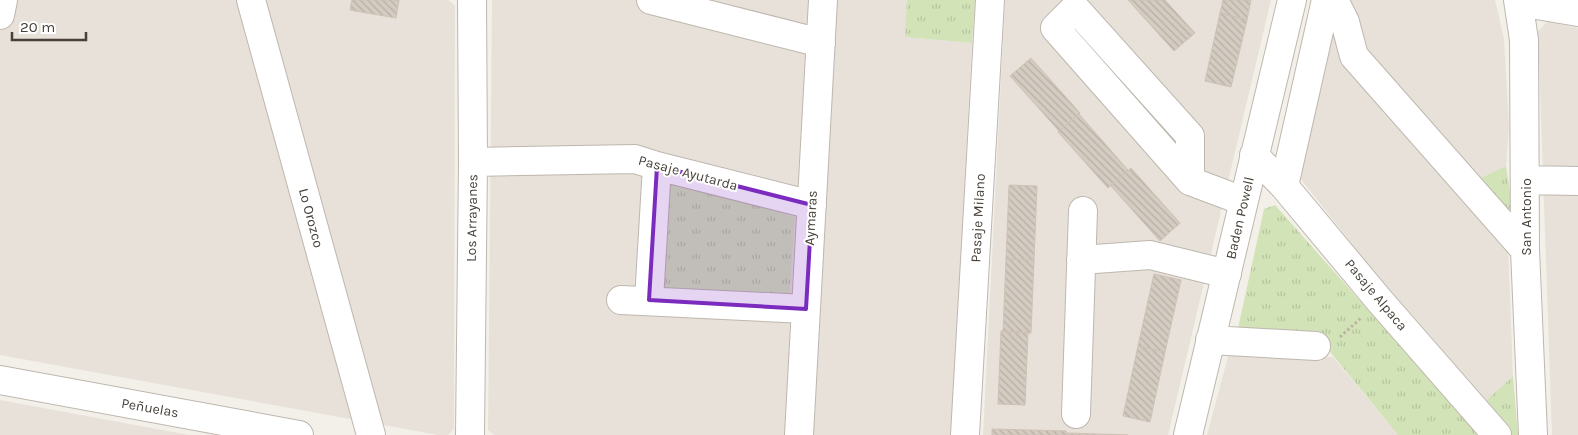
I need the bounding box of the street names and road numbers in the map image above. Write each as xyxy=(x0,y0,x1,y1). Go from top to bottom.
street label: Pasaje Ayutarda xyxy=(636,152,740,194)
street label: Pasaje Milano xyxy=(967,173,989,263)
street label: Los Arrayanes xyxy=(463,174,481,262)
street label: Baden Powell xyxy=(1222,175,1258,261)
street label: San Antonio xyxy=(1518,178,1535,256)
street label: Lo Orozco xyxy=(295,186,327,250)
street label: Aymaras xyxy=(801,190,821,246)
street label: Pasaje Alpaca xyxy=(1341,256,1411,334)
street label: Peñuelas xyxy=(120,395,180,421)

